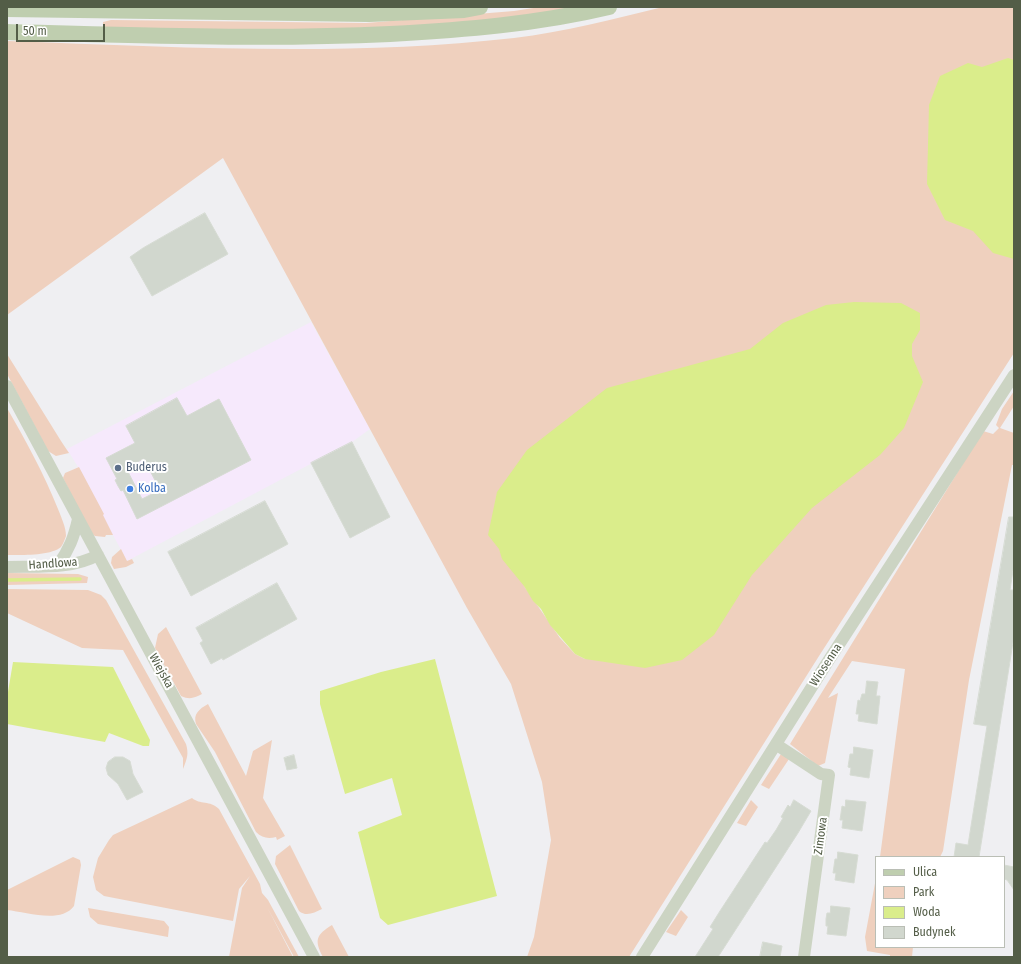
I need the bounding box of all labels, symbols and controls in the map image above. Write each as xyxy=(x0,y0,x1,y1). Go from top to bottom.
scale bar xyxy=(18,16,107,42)
text: 50 m xyxy=(23,24,47,38)
place label: Buderus xyxy=(126,461,167,475)
marker: Buderus xyxy=(113,463,123,473)
place label: Kolba xyxy=(138,482,166,496)
marker: Kolba xyxy=(125,484,135,494)
street label: Handlowa xyxy=(28,555,78,573)
street label: Wiosenna xyxy=(807,641,845,689)
street label: Wiejska xyxy=(146,651,176,691)
street label: Zimowa xyxy=(811,816,831,856)
legend xyxy=(875,856,1005,948)
text: Ulica xyxy=(913,865,937,879)
text: Park xyxy=(913,885,934,899)
text: Woda xyxy=(913,905,941,919)
text: Budynek xyxy=(913,925,955,939)

